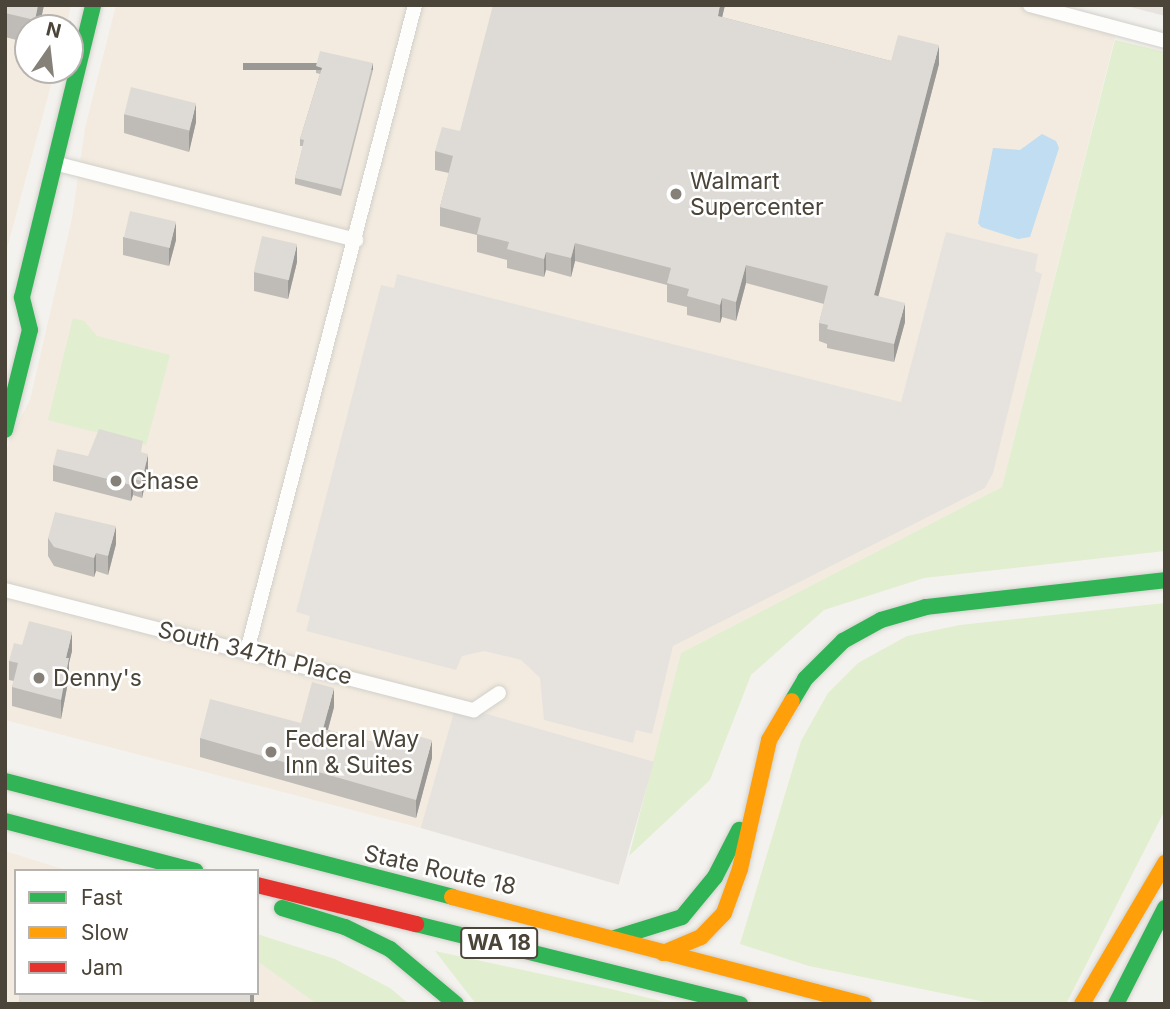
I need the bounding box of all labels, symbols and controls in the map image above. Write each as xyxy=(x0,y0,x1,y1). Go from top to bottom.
north arrow xyxy=(14,14,84,84)
text: N xyxy=(44,17,64,43)
place label: Walmart Supercenter xyxy=(690,167,824,221)
marker: Walmart Supercenter xyxy=(668,186,684,202)
place label: Chase xyxy=(130,467,199,495)
marker: Chase xyxy=(108,473,124,489)
street label: South 347th Place xyxy=(155,616,355,690)
place label: Denny's xyxy=(53,664,142,692)
marker: Denny's xyxy=(31,670,47,686)
place label: Federal Way Inn & Suites xyxy=(285,725,419,779)
marker: Federal Way Inn & Suites xyxy=(263,744,279,760)
street label: State Route 18 xyxy=(361,839,519,901)
legend xyxy=(14,869,259,995)
text: Fast xyxy=(81,885,123,910)
text: Slow xyxy=(81,920,129,945)
road number: WA 18 xyxy=(459,926,539,960)
text: Jam xyxy=(81,955,123,980)

